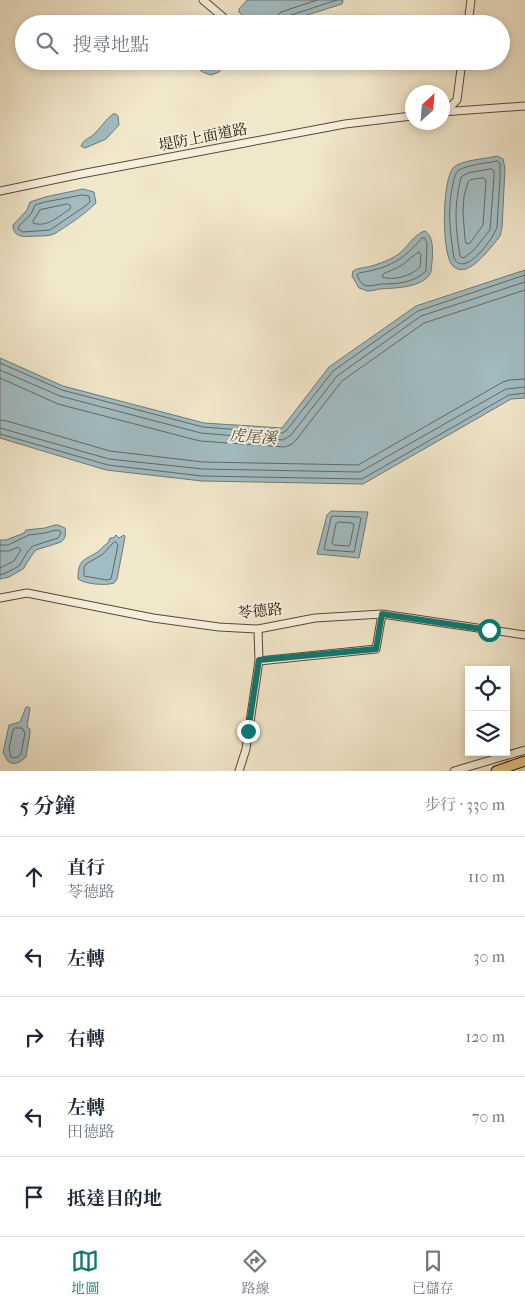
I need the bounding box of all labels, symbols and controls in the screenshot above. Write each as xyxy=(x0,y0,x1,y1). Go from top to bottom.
search box xyxy=(15,15,510,70)
icon: search xyxy=(33,29,61,57)
text: 搜尋地點 xyxy=(73,34,149,56)
north arrow xyxy=(405,85,450,130)
street label: 堤防上面道路 xyxy=(157,120,249,154)
water label: 虎尾溪 xyxy=(228,425,280,448)
street label: 苓德路 xyxy=(237,600,283,622)
route start xyxy=(478,619,501,642)
map controls xyxy=(465,666,510,756)
button: locate xyxy=(465,666,510,711)
button: layers xyxy=(465,711,510,756)
route end xyxy=(237,720,260,743)
text: 5 分鐘 xyxy=(20,794,76,818)
text: 步行 · 330 m xyxy=(424,795,505,814)
text: 直行 xyxy=(67,857,105,879)
icon: ahead xyxy=(20,863,48,891)
text: 110 m xyxy=(468,867,505,886)
text: 苓德路 xyxy=(67,882,115,901)
icon: left xyxy=(20,943,48,971)
text: 30 m xyxy=(473,947,505,966)
text: 左轉 xyxy=(67,948,105,970)
icon: right xyxy=(20,1023,48,1051)
text: 120 m xyxy=(466,1027,505,1046)
text: 右轉 xyxy=(67,1028,105,1050)
text: 左轉 xyxy=(67,1097,105,1119)
icon: left xyxy=(20,1103,48,1131)
text: 70 m xyxy=(472,1107,505,1126)
text: 田德路 xyxy=(67,1122,115,1141)
icon: arrive xyxy=(20,1183,48,1211)
text: 抵達目的地 xyxy=(67,1188,162,1210)
tab: 地圖 xyxy=(71,1247,99,1297)
tab: 路線 xyxy=(241,1247,269,1297)
tab: 已儲存 xyxy=(412,1247,454,1297)

